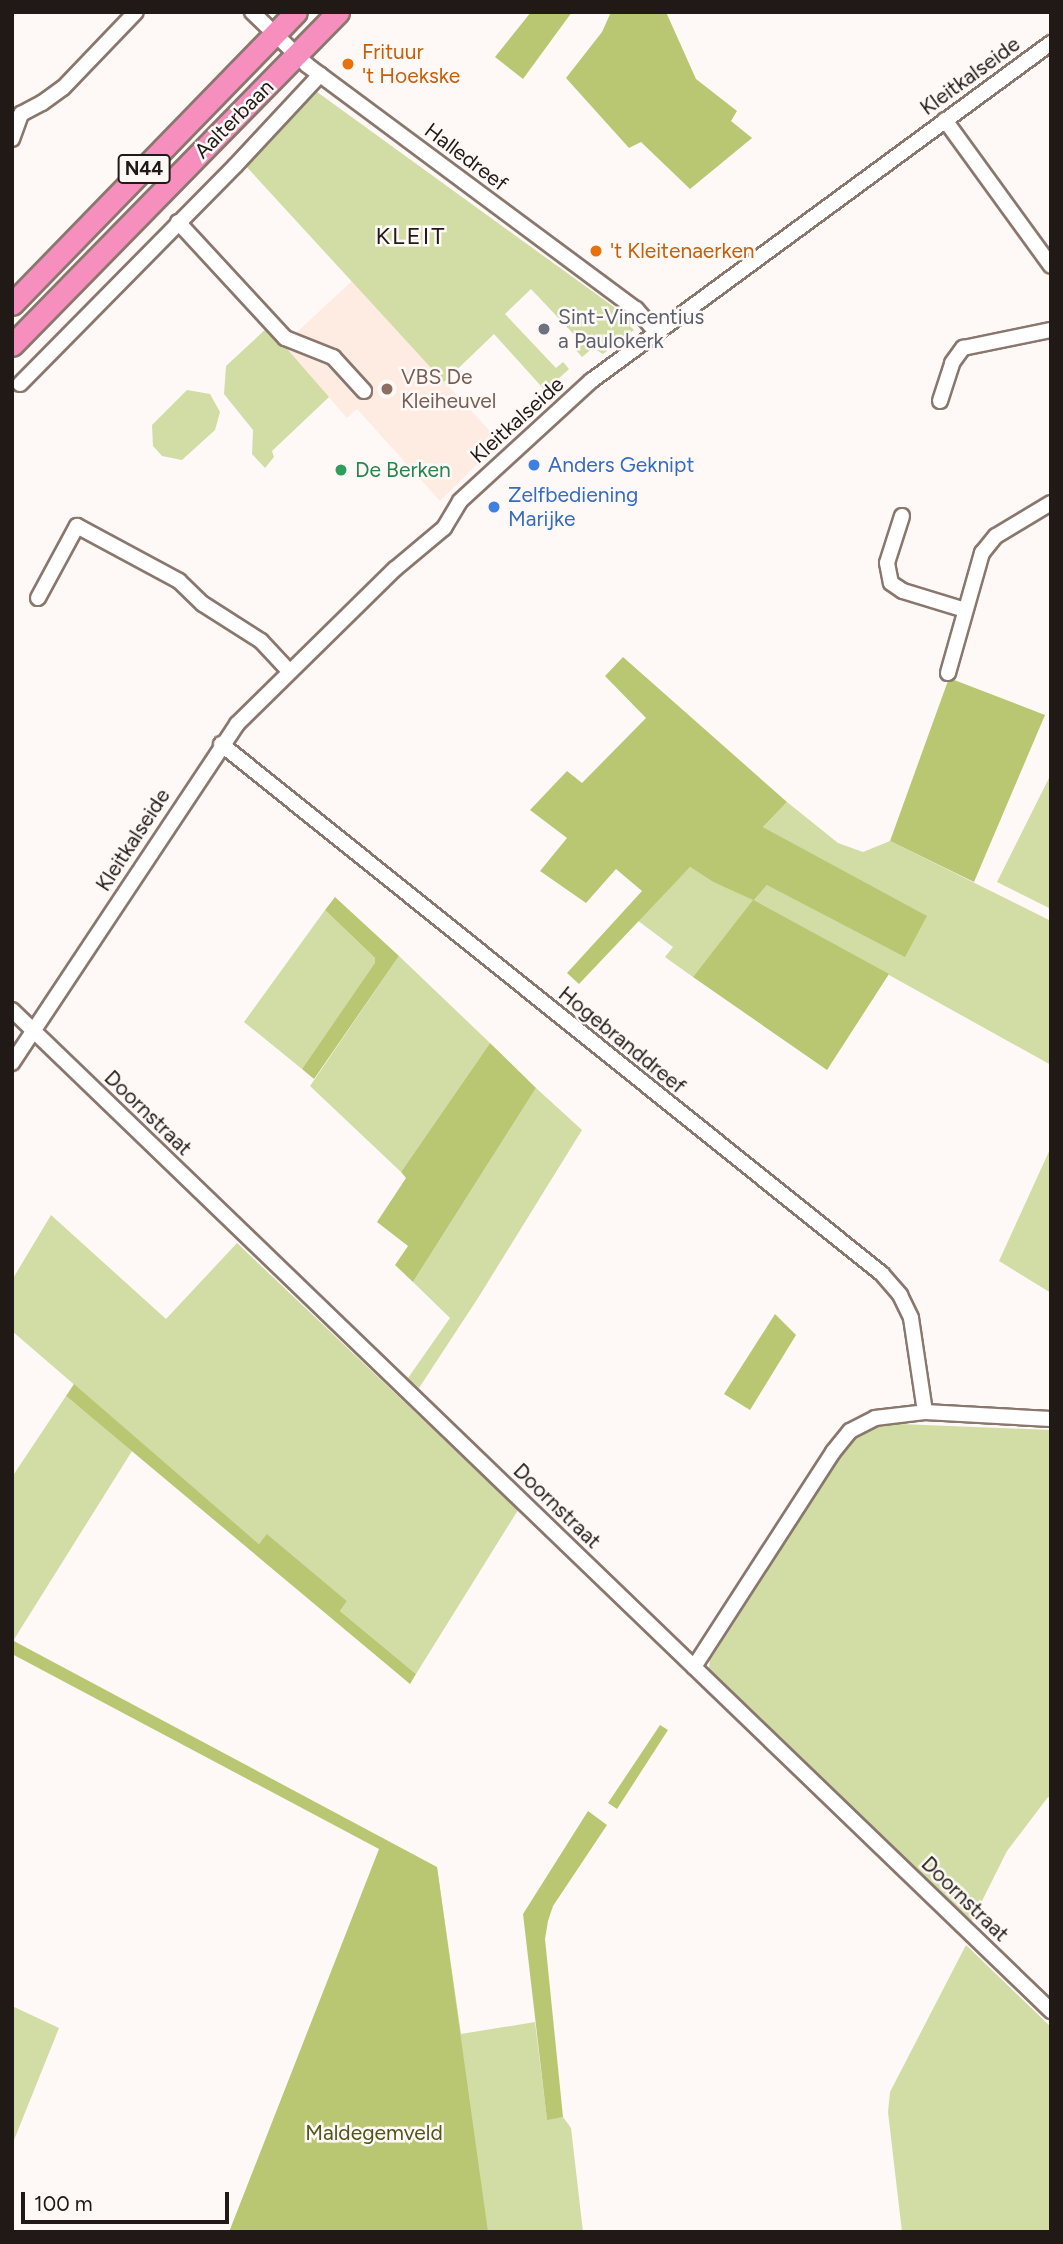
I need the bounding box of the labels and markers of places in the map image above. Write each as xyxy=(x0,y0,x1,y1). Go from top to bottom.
place label: Frituur 't Hoekske xyxy=(362,39,460,89)
marker: Frituur 't Hoekske xyxy=(340,56,356,72)
place label: 't Kleitenaerken xyxy=(610,238,755,264)
marker: 't Kleitenaerken xyxy=(588,243,604,259)
place label: Sint-Vincentius a Paulokerk xyxy=(558,304,704,354)
marker: Sint-Vincentius a Paulokerk xyxy=(536,321,552,337)
place label: VBS De Kleiheuvel xyxy=(401,364,496,414)
marker: VBS De Kleiheuvel xyxy=(379,381,395,397)
place label: Anders Geknipt xyxy=(548,452,694,478)
place label: De Berken xyxy=(355,457,451,483)
marker: Anders Geknipt xyxy=(526,457,542,473)
marker: De Berken xyxy=(333,462,349,478)
place label: Zelfbediening Marijke xyxy=(508,482,638,532)
marker: Zelfbediening Marijke xyxy=(486,499,502,515)

